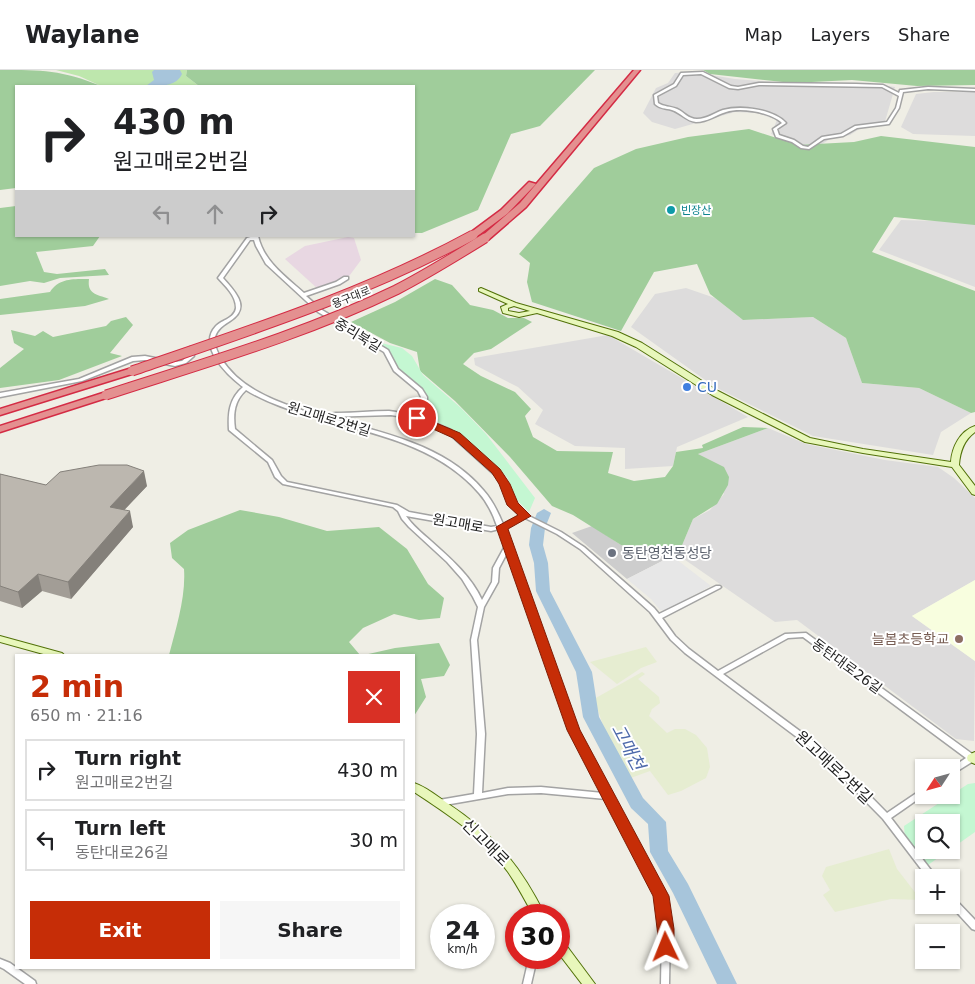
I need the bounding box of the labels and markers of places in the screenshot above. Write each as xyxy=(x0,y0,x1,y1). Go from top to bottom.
marker: 빈장산 xyxy=(665,204,677,216)
place label: 빈장산 xyxy=(681,204,711,217)
place label: CU xyxy=(697,379,717,395)
marker: CU xyxy=(681,381,693,393)
pin xyxy=(396,397,438,439)
place label: 동탄영천동성당 xyxy=(622,545,712,561)
marker: 동탄영천동성당 xyxy=(606,547,618,559)
place label: 늘봄초등학교 xyxy=(872,631,949,647)
marker: 늘봄초등학교 xyxy=(953,633,965,645)

